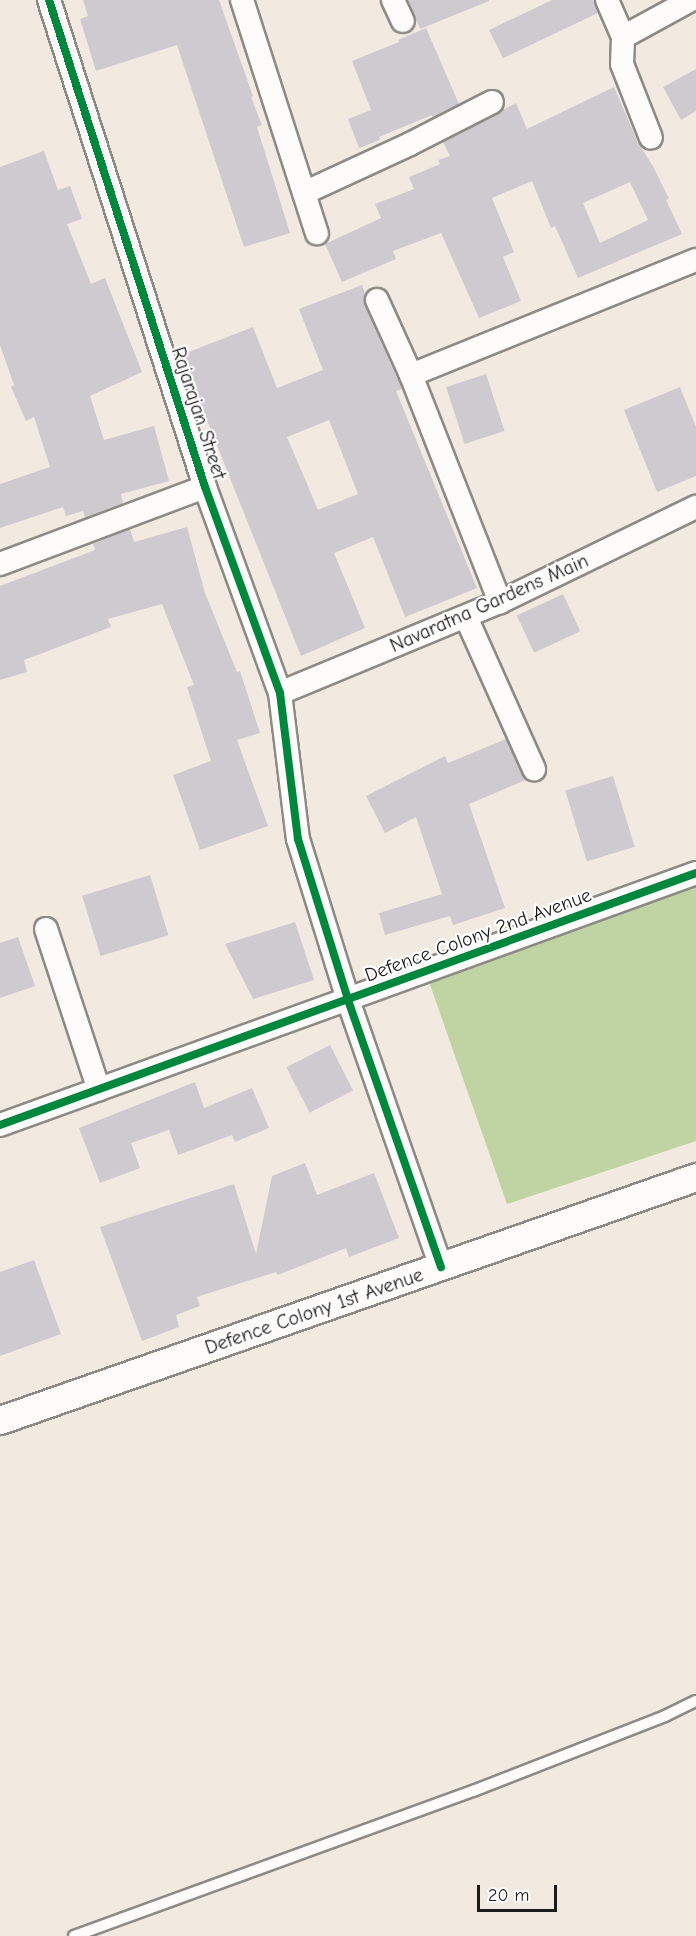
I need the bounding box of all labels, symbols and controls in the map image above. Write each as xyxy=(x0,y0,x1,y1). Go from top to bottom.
street label: Rajarajan Street xyxy=(166,344,232,482)
street label: Navaratna Gardens Main xyxy=(386,548,592,658)
street label: Defence Colony 2nd Avenue xyxy=(361,883,595,987)
street label: Defence Colony 1st Avenue xyxy=(202,1262,426,1360)
scale bar xyxy=(480,1873,560,1911)
text: 20 m xyxy=(488,1885,529,1906)

